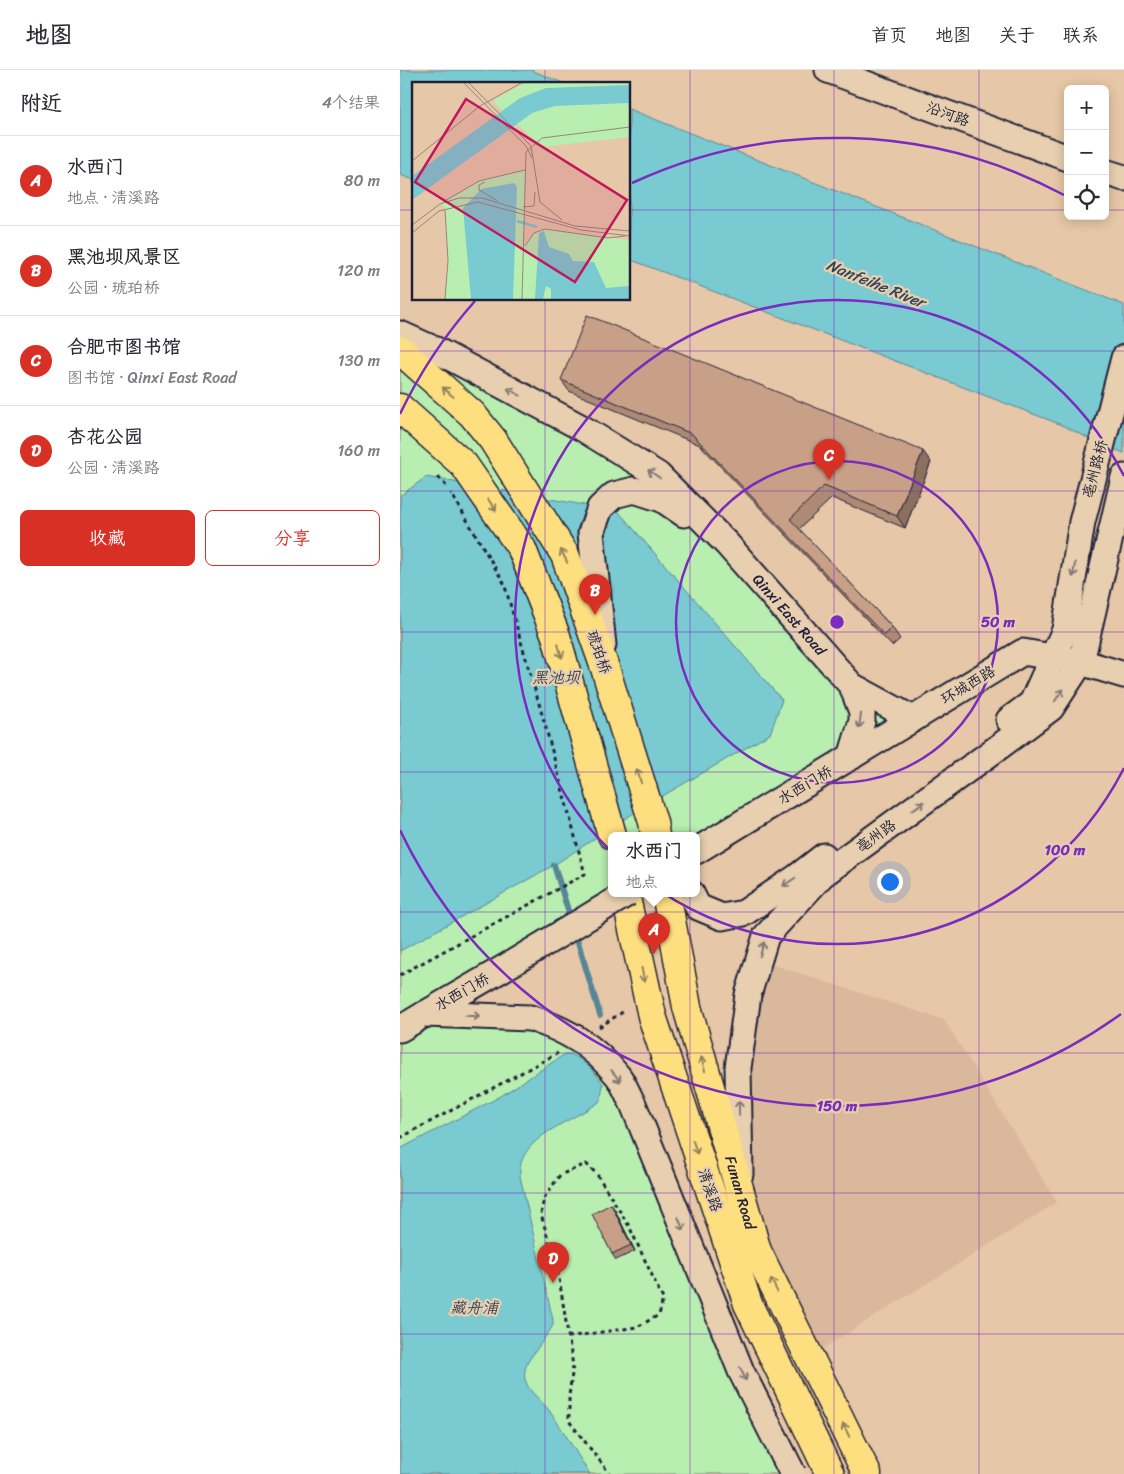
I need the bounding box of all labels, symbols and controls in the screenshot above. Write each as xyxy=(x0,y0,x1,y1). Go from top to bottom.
text: 地图 xyxy=(25,14,73,56)
text: 首页 xyxy=(871,19,907,51)
text: 地图 xyxy=(935,19,971,51)
text: 关于 xyxy=(999,19,1035,51)
text: 联系 xyxy=(1063,19,1099,51)
inset map xyxy=(412,82,630,300)
text: 附近 xyxy=(20,84,62,122)
map controls xyxy=(1064,85,1109,220)
button: + xyxy=(1064,85,1109,130)
text: 4个结果 xyxy=(322,88,380,117)
street label: 沿河路 xyxy=(922,94,974,134)
button: − xyxy=(1064,130,1109,175)
text: 水西门 xyxy=(67,150,124,183)
text: A xyxy=(31,166,41,195)
text: 80 m xyxy=(344,166,380,195)
button: locate xyxy=(1064,175,1109,220)
text: 地点 · 清溪路 xyxy=(67,183,160,212)
text: 黑池坝风景区 xyxy=(67,240,181,273)
water label: Nanfeihe River xyxy=(822,251,933,318)
text: B xyxy=(31,256,41,285)
text: 120 m xyxy=(337,256,380,285)
text: 公园 · 琥珀桥 xyxy=(67,273,160,302)
text: 合肥市图书馆 xyxy=(67,330,181,363)
text: C xyxy=(31,346,41,375)
text: 130 m xyxy=(338,346,380,375)
text: 图书馆 · Qinxi East Road xyxy=(67,363,237,392)
one-way arrow xyxy=(441,386,454,398)
one-way arrow xyxy=(507,386,522,396)
text: 杏花公园 xyxy=(67,420,143,453)
text: D xyxy=(31,436,41,465)
text: 160 m xyxy=(337,436,380,465)
street label: 亳州路桥 xyxy=(1075,437,1115,501)
pin: C xyxy=(813,439,845,480)
text: 公园 · 清溪路 xyxy=(67,453,160,482)
one-way arrow xyxy=(648,468,661,479)
one-way arrow xyxy=(487,498,497,512)
button: 收藏 xyxy=(20,510,195,566)
button: 分享 xyxy=(205,510,380,566)
one-way arrow xyxy=(559,549,568,564)
one-way arrow xyxy=(1069,561,1079,577)
street label: Qinxi East Road xyxy=(746,568,833,662)
pin: B xyxy=(579,574,611,615)
text: 50 m xyxy=(981,609,1016,635)
centre of rings xyxy=(828,613,846,631)
street label: 琥珀桥 xyxy=(579,626,619,678)
one-way arrow xyxy=(556,643,566,659)
street label: 环城西路 xyxy=(936,658,1000,712)
water label: 黑池坝 xyxy=(532,663,582,692)
one-way arrow xyxy=(1054,688,1064,702)
one-way arrow xyxy=(855,713,865,729)
street label: 水西门桥 xyxy=(773,758,837,812)
one-way arrow xyxy=(633,768,643,784)
one-way arrow xyxy=(911,801,925,811)
street label: 亳州路 xyxy=(850,812,902,860)
popup xyxy=(608,832,700,897)
text: 水西门 xyxy=(625,834,683,867)
text: 100 m xyxy=(1045,837,1086,863)
text: 地点 xyxy=(625,867,658,896)
your location xyxy=(877,869,903,895)
one-way arrow xyxy=(783,877,797,887)
pin: A xyxy=(638,913,670,954)
one-way arrow xyxy=(757,941,767,957)
street label: 水西门桥 xyxy=(430,966,494,1018)
one-way arrow xyxy=(639,966,648,982)
one-way arrow xyxy=(465,1012,481,1021)
one-way arrow xyxy=(698,1056,708,1072)
one-way arrow xyxy=(611,1069,622,1082)
text: 150 m xyxy=(817,1093,858,1119)
one-way arrow xyxy=(734,1101,744,1117)
one-way arrow xyxy=(691,1138,701,1154)
street label: Funan Road xyxy=(717,1153,763,1234)
street label: 清溪路 xyxy=(690,1164,730,1216)
one-way arrow xyxy=(677,1216,687,1231)
pin: D xyxy=(537,1242,569,1283)
one-way arrow xyxy=(769,1277,779,1292)
water label: 藏舟浦 xyxy=(450,1293,500,1322)
one-way arrow xyxy=(738,1367,748,1382)
one-way arrow xyxy=(841,1423,850,1438)

